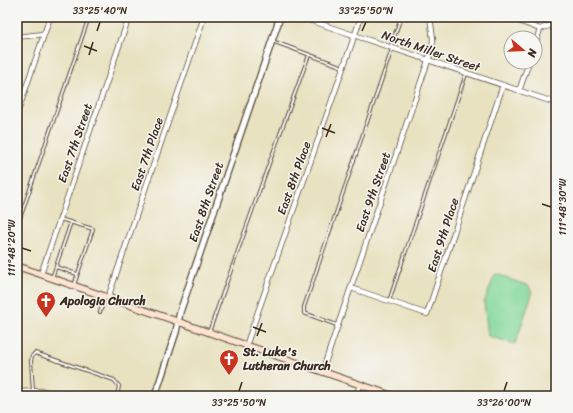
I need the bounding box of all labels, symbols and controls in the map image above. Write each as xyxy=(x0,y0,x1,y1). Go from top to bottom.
text: 33°25'40"N xyxy=(73,2,127,20)
text: 33°25'50"N xyxy=(339,2,393,20)
street label: North Miller Street xyxy=(379,24,484,79)
north arrow xyxy=(503,30,543,70)
text: N xyxy=(522,45,543,60)
street label: East 7th Street xyxy=(51,100,99,186)
street label: East 7th Place xyxy=(124,114,170,194)
street label: East 8th Place xyxy=(271,138,317,218)
street label: East 9th Street xyxy=(349,149,397,235)
street label: East 8th Street xyxy=(182,159,230,245)
text: 111°48'30"W xyxy=(554,178,572,235)
street label: East 9th Place xyxy=(421,195,465,275)
text: 111°48'20"W xyxy=(3,219,21,277)
church icon: Apologia Church xyxy=(35,290,57,318)
place label: Apologia Church xyxy=(59,290,146,312)
place label: St. Luke's Lutheran Church xyxy=(242,341,331,377)
church icon: St. Luke's Lutheran Church xyxy=(218,348,240,376)
text: 33°25'50"N xyxy=(212,394,266,412)
text: 33°26'00"N xyxy=(477,394,531,412)

